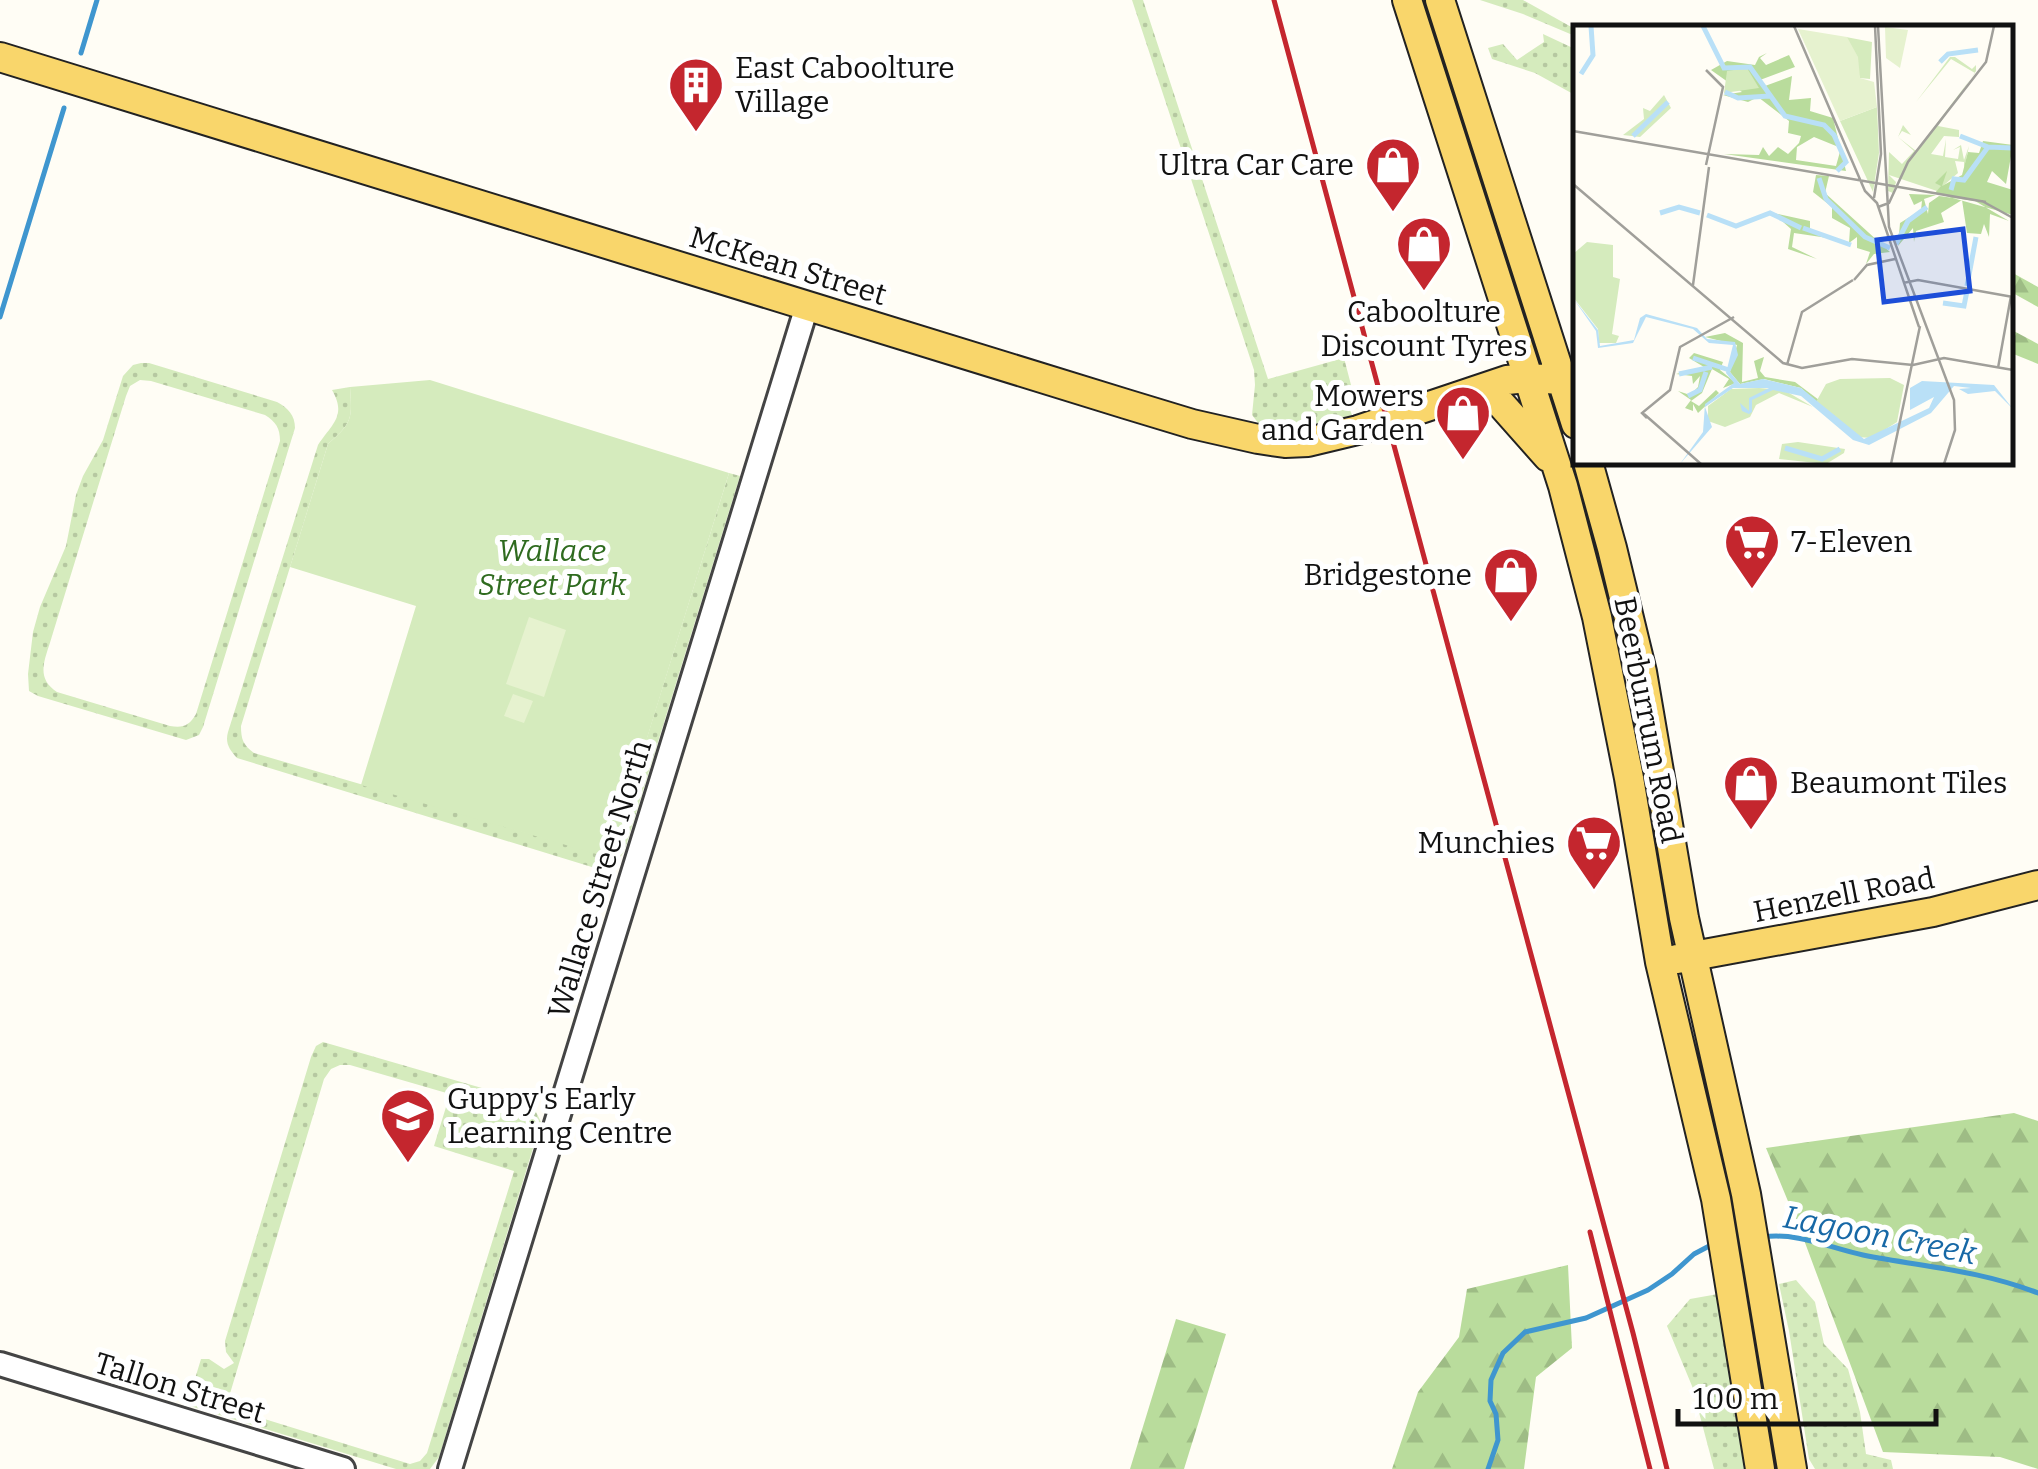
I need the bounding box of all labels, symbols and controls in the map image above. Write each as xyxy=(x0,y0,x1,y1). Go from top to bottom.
inset map xyxy=(1573,25,2013,465)
place label: East Caboolture Village xyxy=(735,50,955,120)
building icon: East Caboolture Village xyxy=(666,55,726,134)
shop icon: Ultra Car Care xyxy=(1363,135,1423,214)
place label: Ultra Car Care xyxy=(1159,147,1354,183)
shop icon: Caboolture Discount Tyres xyxy=(1394,214,1454,293)
street label: McKean Street xyxy=(685,219,891,313)
place label: Caboolture Discount Tyres xyxy=(1320,294,1528,364)
place label: Mowers and Garden xyxy=(1261,378,1424,448)
shop icon: Mowers and Garden xyxy=(1433,383,1493,462)
supermarket icon: 7-Eleven xyxy=(1722,512,1782,591)
place label: 7-Eleven xyxy=(1791,524,1912,560)
park label: Wallace Street Park xyxy=(478,533,627,603)
shop icon: Bridgestone xyxy=(1481,545,1541,624)
place label: Bridgestone xyxy=(1303,557,1472,593)
street label: Beerburrum Road xyxy=(1606,594,1690,846)
street label: Wallace Street North xyxy=(541,735,660,1022)
shop icon: Beaumont Tiles xyxy=(1721,753,1781,832)
place label: Beaumont Tiles xyxy=(1790,765,2007,801)
supermarket icon: Munchies xyxy=(1564,813,1624,892)
place label: Munchies xyxy=(1417,825,1555,861)
street label: Henzell Road xyxy=(1751,860,1938,930)
place label: Guppy's Early Learning Centre xyxy=(447,1081,672,1151)
school or university icon: Guppy's Early Learning Centre xyxy=(378,1086,438,1165)
water label: Lagoon Creek xyxy=(1780,1198,1980,1272)
street label: Tallon Street xyxy=(90,1345,270,1431)
scale bar xyxy=(1678,1364,1936,1426)
text: 100 m xyxy=(1693,1381,1779,1417)

